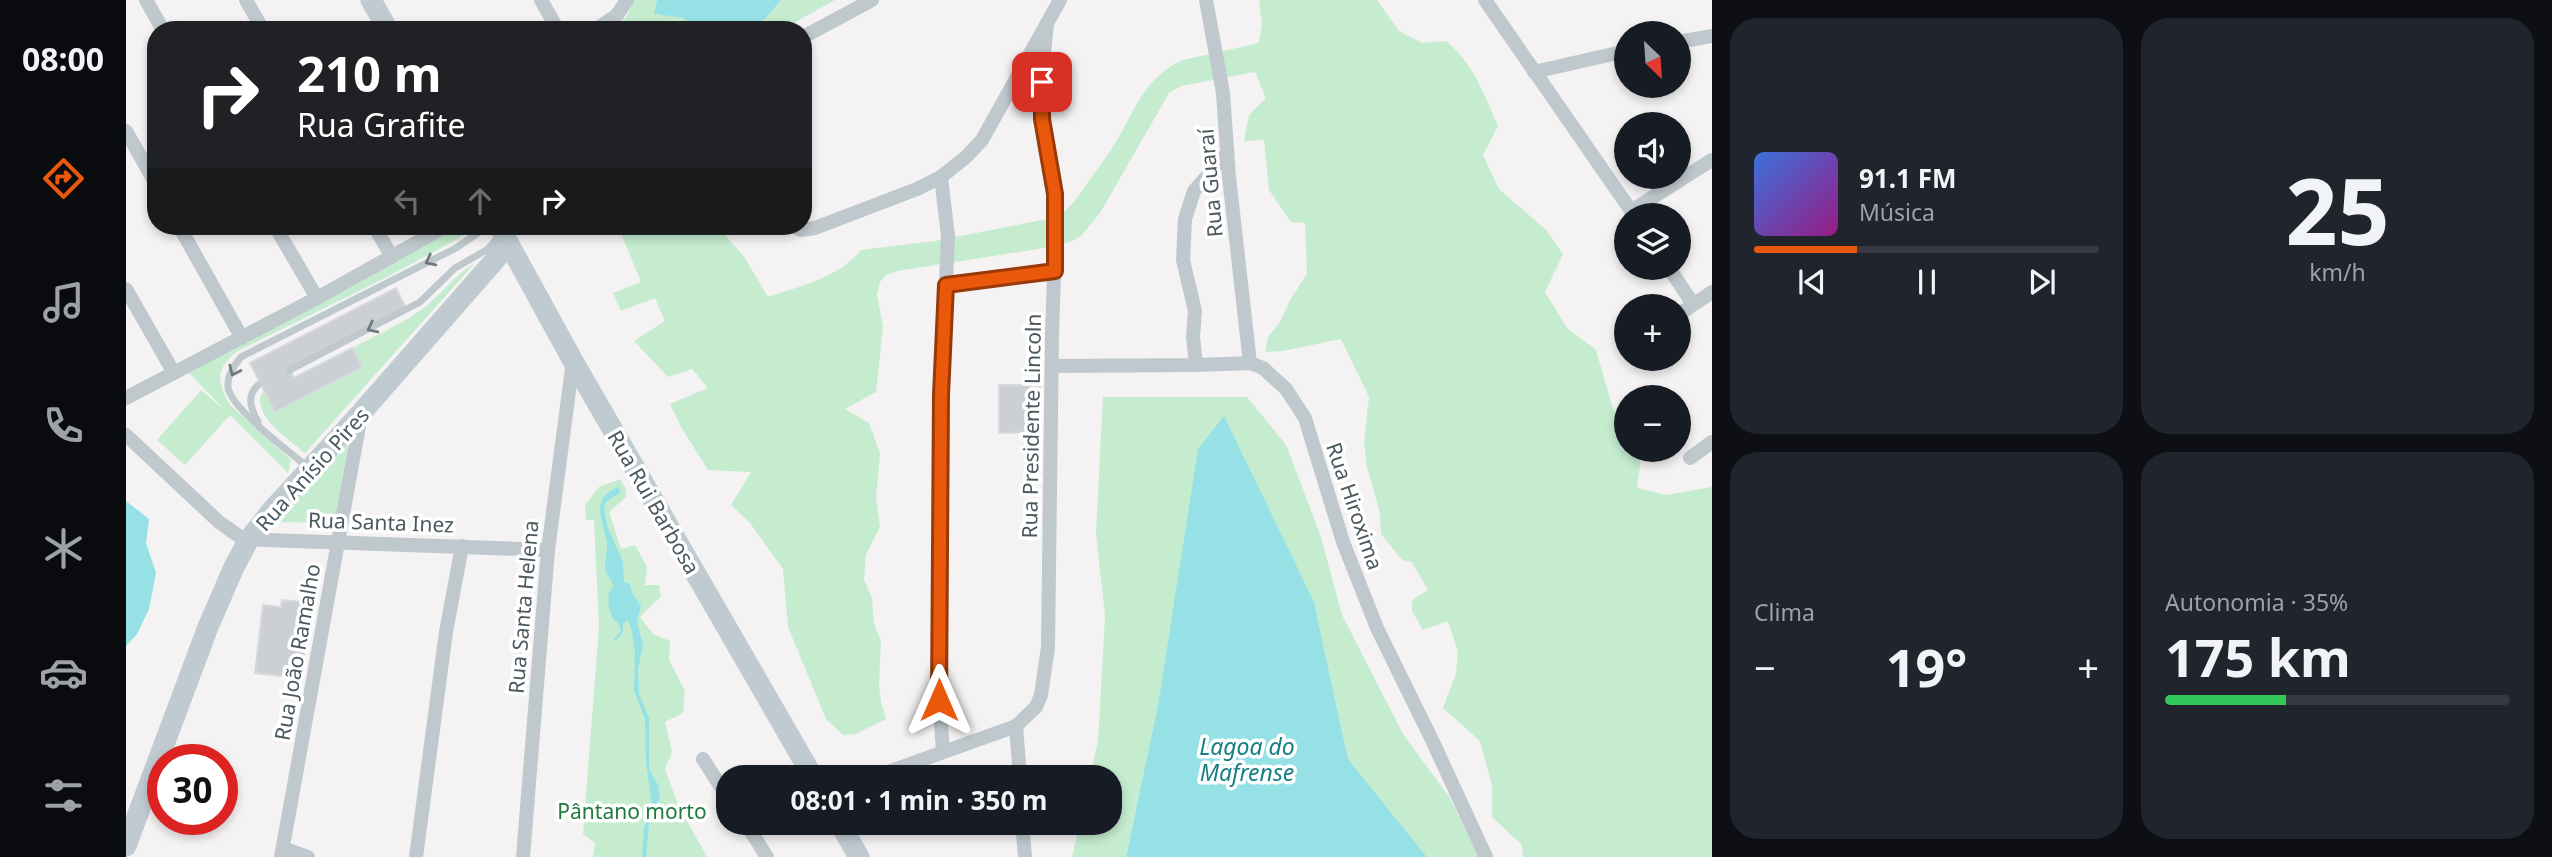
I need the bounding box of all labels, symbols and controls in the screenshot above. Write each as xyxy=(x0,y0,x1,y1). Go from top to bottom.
north arrow xyxy=(1614,21,1690,98)
map controls xyxy=(1614,21,1691,462)
text: 08:00 xyxy=(22,37,104,80)
text: 210 m xyxy=(297,40,442,106)
icon: right xyxy=(182,49,273,140)
pin xyxy=(1012,52,1072,112)
icon: arrive xyxy=(1023,63,1061,101)
text: Rua Grafite xyxy=(297,103,466,146)
button: sound xyxy=(1614,112,1691,189)
street label: Rua Guaraí xyxy=(1191,127,1229,238)
text: 25 xyxy=(2285,148,2390,272)
icon: directions xyxy=(39,154,88,203)
text: 91.1 FM xyxy=(1859,160,1956,196)
icon: left xyxy=(388,182,426,220)
icon: ahead xyxy=(461,182,499,220)
icon: right xyxy=(534,182,572,220)
text: Música xyxy=(1859,196,1935,228)
button: layers xyxy=(1614,203,1691,280)
one-way arrow xyxy=(425,253,437,267)
text: km/h xyxy=(2309,256,2366,288)
icon: previous xyxy=(1793,263,1831,301)
icon: pause xyxy=(1908,263,1946,301)
icon: next xyxy=(2023,263,2061,301)
icon: music xyxy=(39,278,88,327)
button: + xyxy=(1614,294,1691,371)
street label: Rua Presidente Lincoln xyxy=(1015,313,1047,539)
one-way arrow xyxy=(367,320,379,333)
one-way arrow xyxy=(228,364,242,376)
button: − xyxy=(1614,385,1691,462)
icon: phone xyxy=(39,401,88,450)
street label: Rua Anísio Pires xyxy=(249,401,375,537)
street label: Rua Rui Barbosa xyxy=(601,425,707,579)
street label: Rua Hiroxima xyxy=(1320,439,1390,573)
street label: Rua Santa Inez xyxy=(308,505,455,539)
street label: Rua Santa Helena xyxy=(501,519,545,695)
icon: climate xyxy=(39,524,88,573)
street label: Rua João Ramalho xyxy=(268,561,326,743)
text: Autonomia · 35% xyxy=(2165,586,2348,618)
text: Clima xyxy=(1754,596,1815,628)
text: 175 km xyxy=(2165,621,2351,692)
text: 19° xyxy=(1886,631,1967,702)
text: − xyxy=(1754,641,1776,693)
text: + xyxy=(2077,641,2099,693)
icon: car xyxy=(39,648,88,697)
position arrow xyxy=(902,663,976,737)
water label: Lagoa do Mafrense xyxy=(1199,730,1295,788)
speed limit sign: 30 xyxy=(147,744,238,835)
icon: filters xyxy=(39,771,88,820)
text: 08:01 · 1 min · 350 m xyxy=(791,782,1047,818)
park label: Pântano morto xyxy=(557,797,707,825)

